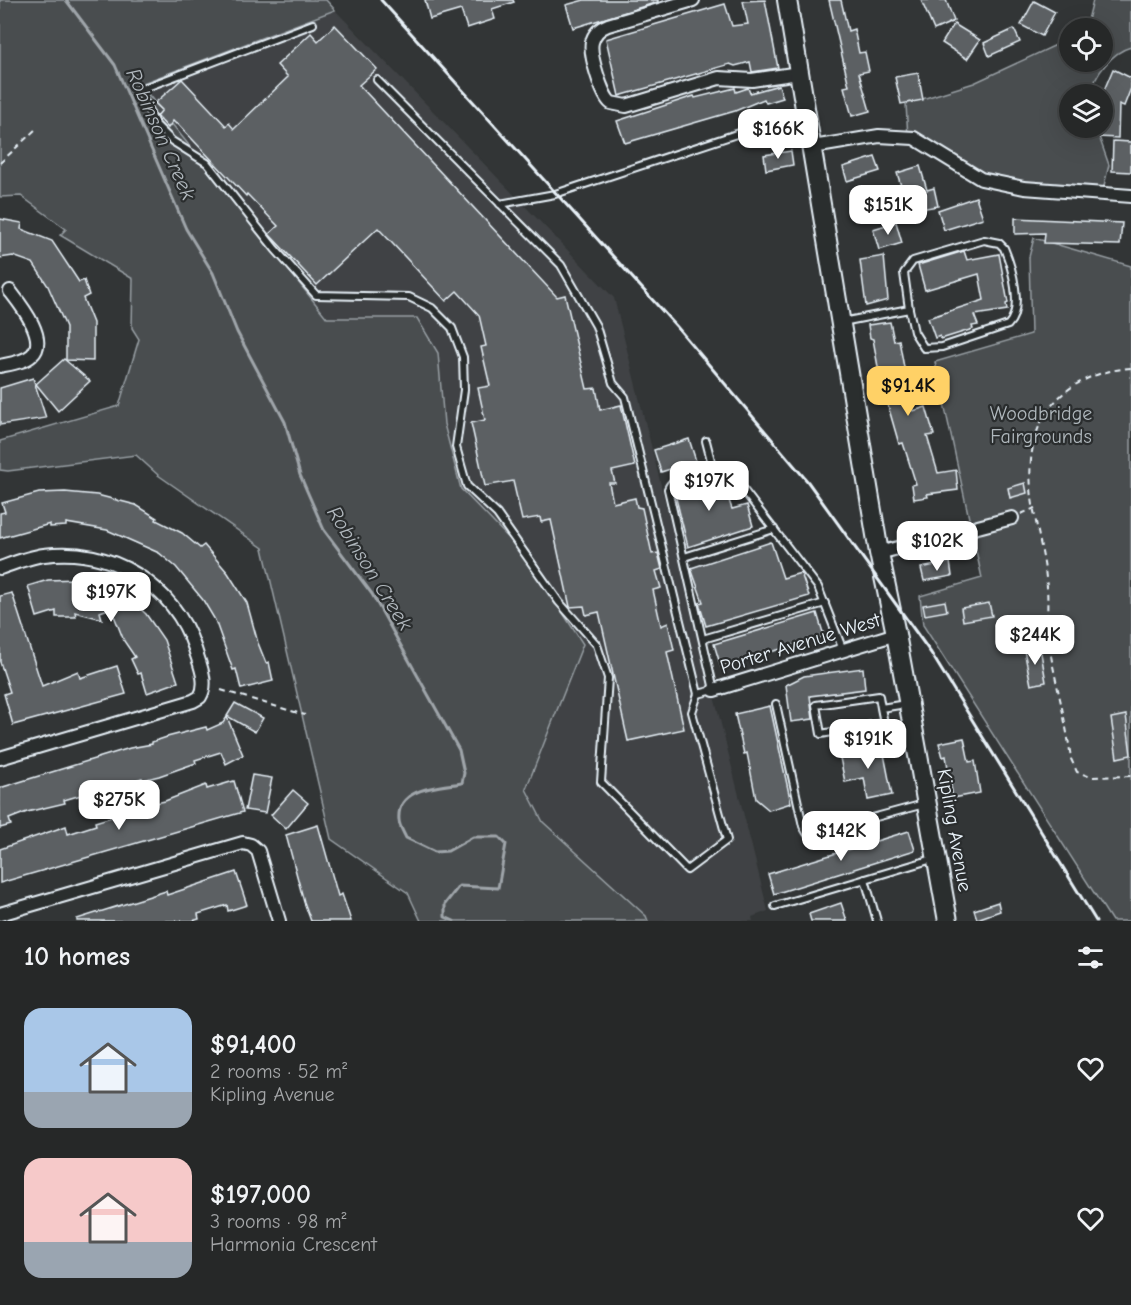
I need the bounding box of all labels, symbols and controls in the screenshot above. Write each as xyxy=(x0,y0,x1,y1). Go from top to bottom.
map controls xyxy=(1059,18,1113,138)
button: locate xyxy=(1059,18,1113,72)
water label: Robinson Creek xyxy=(121,64,201,204)
button: layers xyxy=(1059,84,1113,138)
pin: $166K xyxy=(736,109,820,160)
text: $166K xyxy=(752,117,804,140)
pin: $151K xyxy=(846,185,930,236)
text: $151K xyxy=(863,193,913,216)
pin: $91.4K xyxy=(859,366,957,417)
text: $91.4K xyxy=(881,374,935,397)
park label: Woodbridge Fairgrounds xyxy=(990,402,1092,448)
pin: $197K xyxy=(667,461,751,512)
text: $197K xyxy=(684,469,734,492)
water label: Robinson Creek xyxy=(322,502,418,635)
pin: $102K xyxy=(895,521,979,572)
text: $102K xyxy=(911,529,963,552)
pin: $197K xyxy=(69,572,153,623)
text: $197K xyxy=(86,580,136,603)
street label: Porter Avenue West xyxy=(717,608,884,679)
pin: $244K xyxy=(993,615,1077,666)
text: $244K xyxy=(1009,623,1061,646)
pin: $191K xyxy=(826,719,910,770)
text: $191K xyxy=(843,727,893,750)
street label: Kipling Avenue xyxy=(932,767,977,893)
pin: $275K xyxy=(77,780,161,831)
text: $275K xyxy=(93,788,145,811)
pin: $142K xyxy=(799,811,883,862)
text: $142K xyxy=(816,819,866,842)
icon: filters xyxy=(1074,941,1107,974)
text: 10 homes xyxy=(24,942,130,972)
text: $91,400 xyxy=(210,1030,296,1060)
icon: home xyxy=(72,1032,144,1104)
icon: heart xyxy=(1074,1052,1107,1085)
text: 2 rooms · 52 m² xyxy=(210,1060,347,1083)
text: Kipling Avenue xyxy=(210,1083,335,1106)
text: $197,000 xyxy=(210,1180,311,1210)
icon: home xyxy=(72,1182,144,1254)
icon: heart xyxy=(1074,1202,1107,1235)
text: 3 rooms · 98 m² xyxy=(210,1210,346,1233)
text: Harmonia Crescent xyxy=(210,1233,377,1256)

